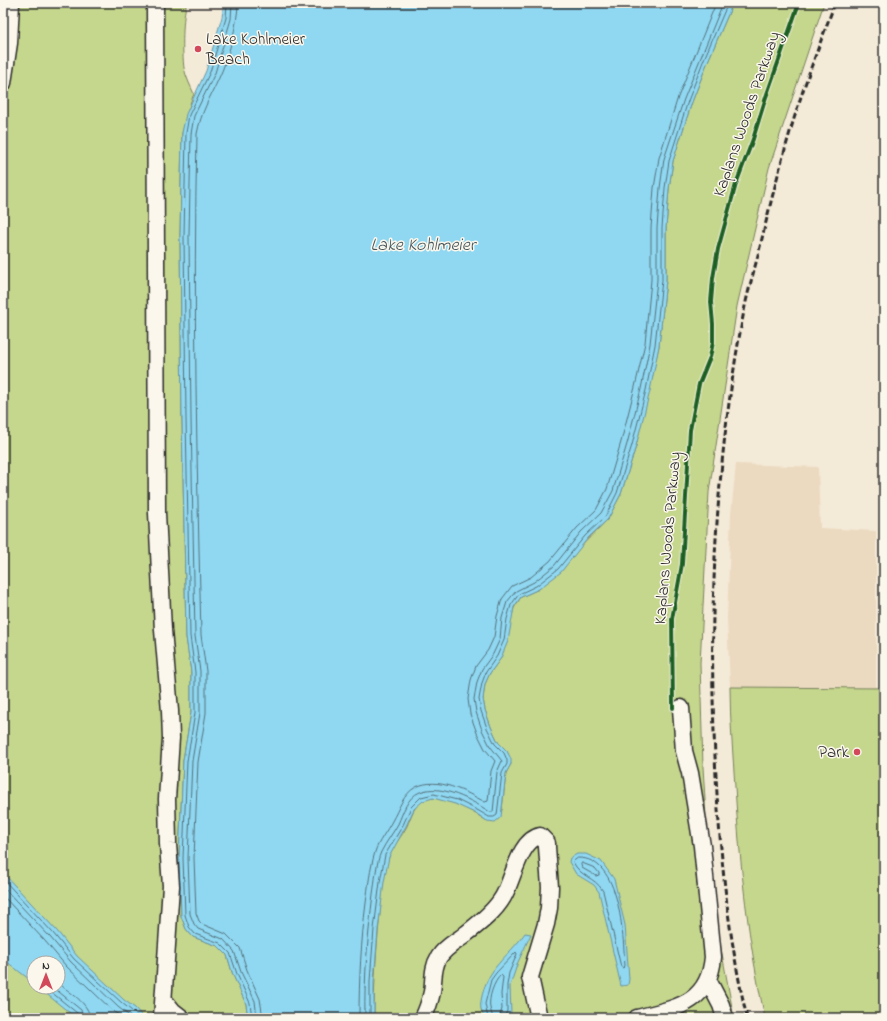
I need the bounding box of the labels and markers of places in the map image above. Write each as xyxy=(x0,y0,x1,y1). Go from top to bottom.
place label: Lake Kohlmeier Beach xyxy=(205,27,306,72)
marker: Lake Kohlmeier Beach xyxy=(193,44,203,54)
place label: Park xyxy=(818,740,850,765)
marker: Park xyxy=(852,747,862,757)

